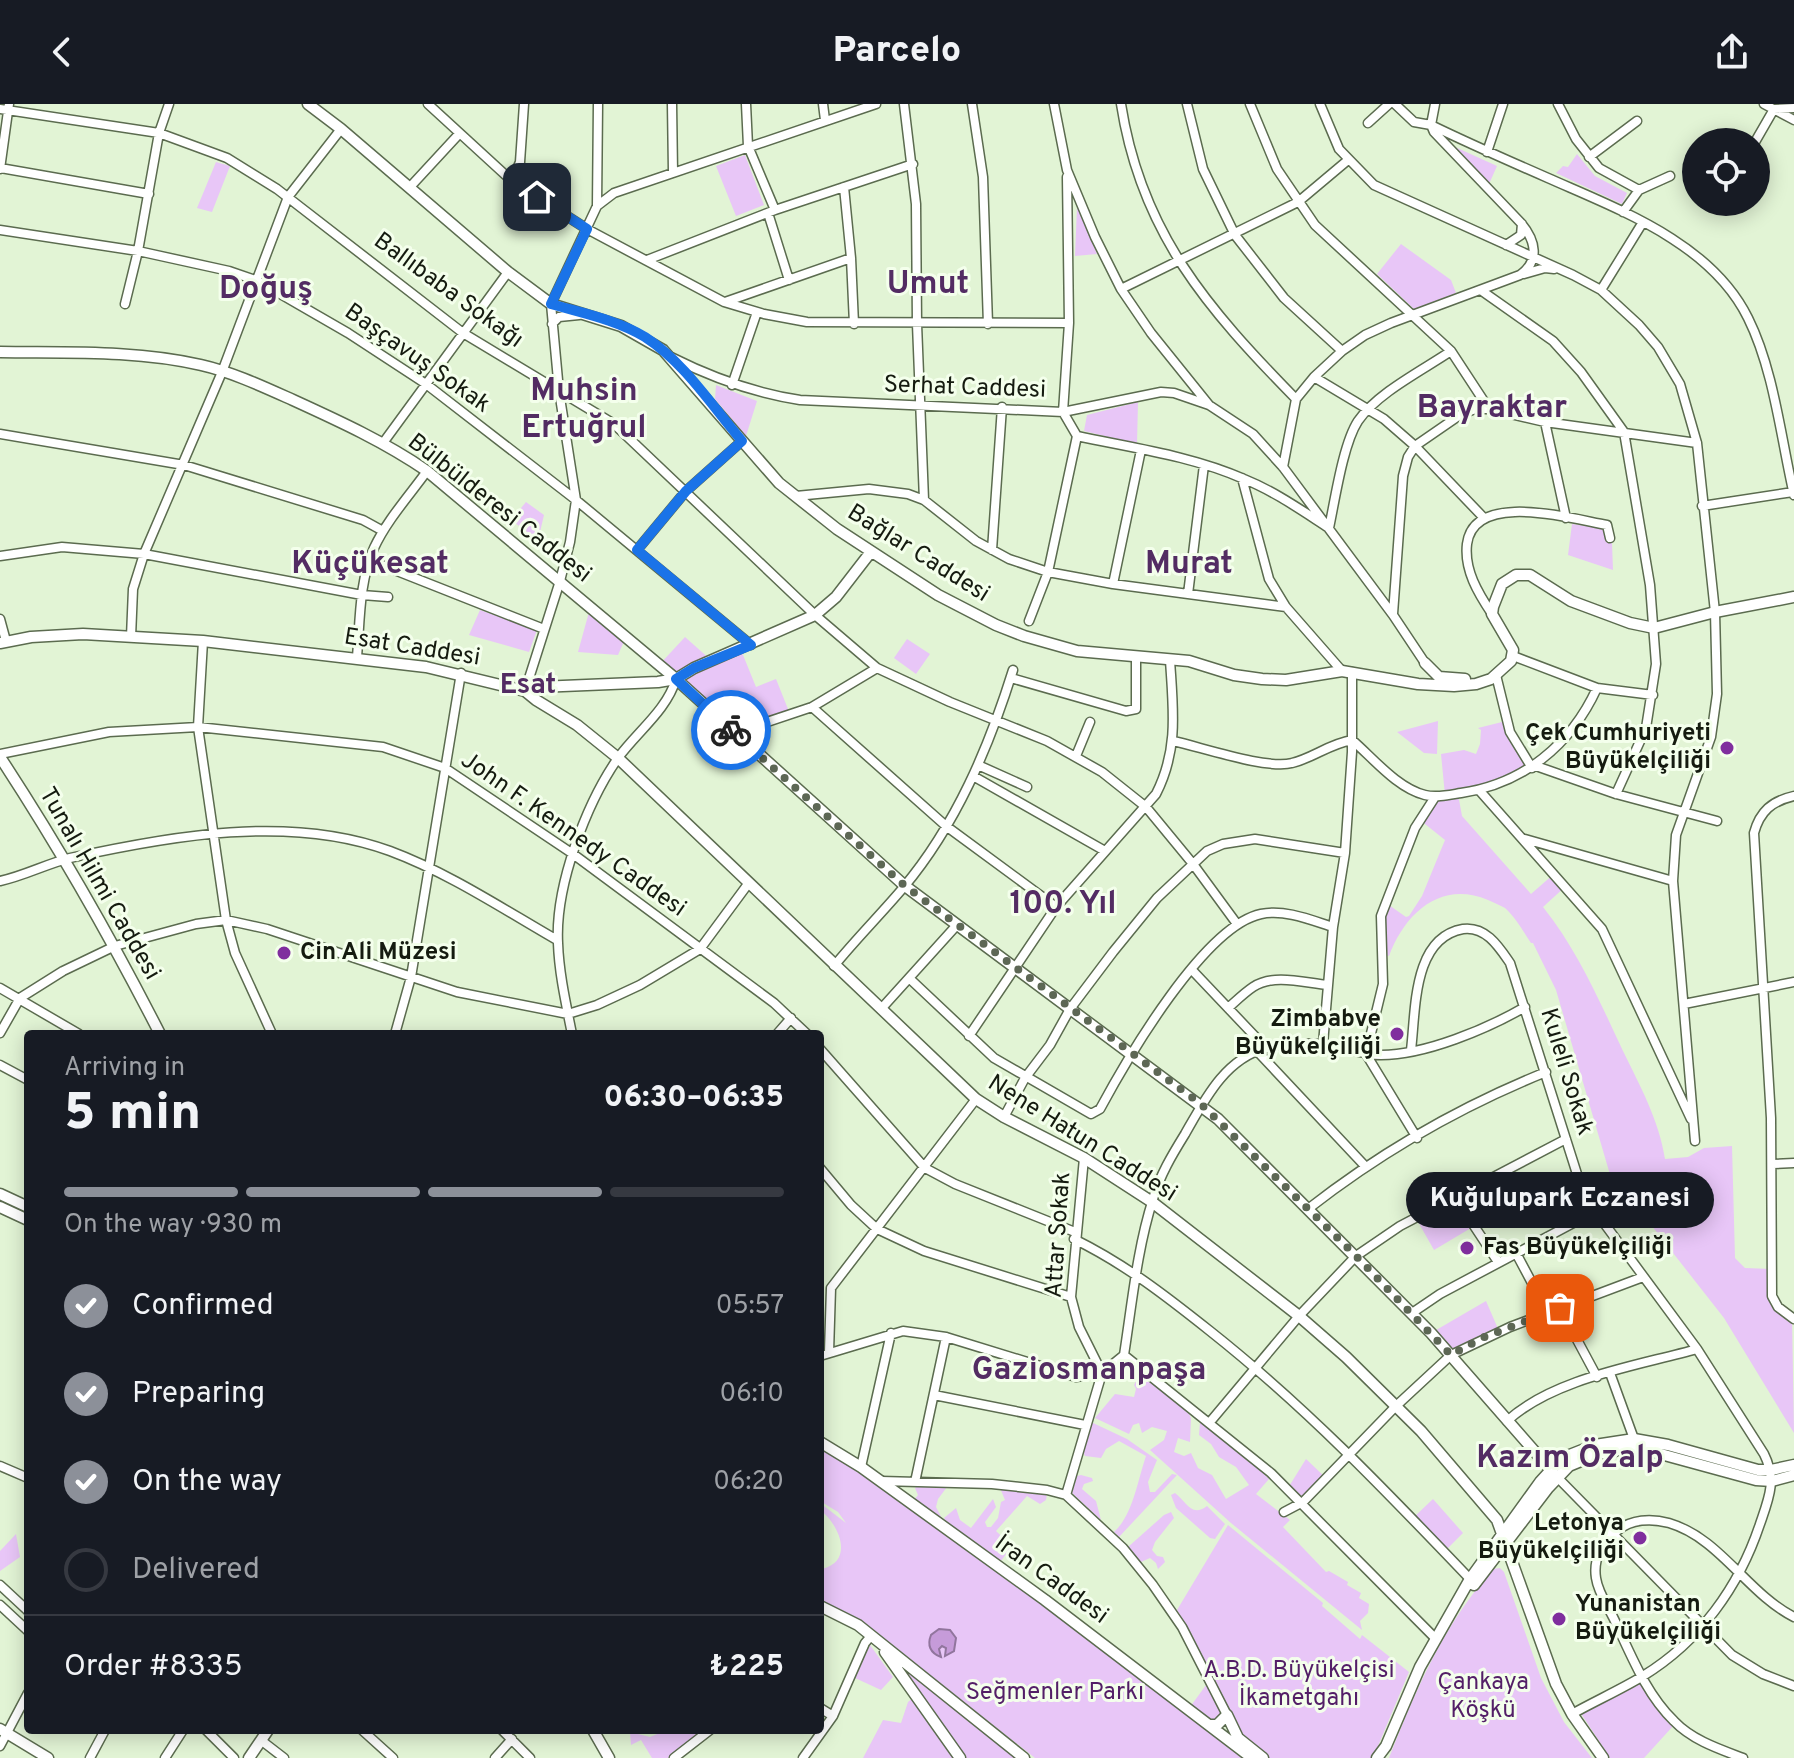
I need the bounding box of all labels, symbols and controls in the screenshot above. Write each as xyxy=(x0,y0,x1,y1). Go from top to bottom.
text: Parcelo xyxy=(833,29,961,75)
icon: back xyxy=(40,30,84,74)
icon: share xyxy=(1710,30,1754,74)
map controls xyxy=(1682,128,1770,216)
button: locate xyxy=(1682,128,1770,216)
pin xyxy=(503,163,571,231)
icon: home xyxy=(515,175,559,219)
street label: Ballıbaba Sokağı xyxy=(367,227,529,355)
district label: Umut xyxy=(887,265,969,305)
district label: Doğuş xyxy=(219,270,313,310)
street label: Başçavuş Sokak xyxy=(338,298,496,420)
street label: Serhat Caddesi xyxy=(883,370,1047,406)
district label: Muhsin Ertuğrul xyxy=(521,372,647,449)
district label: Bayraktar xyxy=(1417,389,1567,429)
street label: Bülbülderesi Caddesi xyxy=(401,428,597,590)
street label: Bağlar Caddesi xyxy=(841,498,995,610)
district label: Küçükesat xyxy=(291,545,449,585)
district label: Murat xyxy=(1145,545,1233,585)
street label: Esat Caddesi xyxy=(342,622,482,674)
district label: Esat xyxy=(500,668,556,704)
courier xyxy=(691,690,771,770)
icon: bike xyxy=(709,708,753,752)
place label: Çek Cumhuriyeti Büyükelçiliği xyxy=(1525,719,1711,777)
marker: Çek Cumhuriyeti Büyükelçiliği xyxy=(1718,739,1736,757)
street label: John F. Kennedy Caddesi xyxy=(454,746,692,924)
street label: Tunalı Hilmi Caddesi xyxy=(32,782,166,986)
district label: 100. Yıl xyxy=(1009,885,1117,925)
place label: Cin Ali Müzesi xyxy=(300,938,457,968)
marker: Cin Ali Müzesi xyxy=(275,944,293,962)
place label: Zimbabve Büyükelçiliği xyxy=(1235,1005,1381,1063)
street label: Kuleli Sokak xyxy=(1532,1005,1600,1139)
marker: Zimbabve Büyükelçiliği xyxy=(1388,1025,1406,1043)
text: Arriving in xyxy=(64,1052,185,1085)
street label: Nene Hatun Caddesi xyxy=(982,1069,1182,1209)
text: 06:30–06:35 xyxy=(604,1080,784,1117)
text: 5 min xyxy=(64,1082,201,1148)
street label: Attar Sokak xyxy=(1040,1171,1078,1299)
callout: Kuğulupark Eczanesi xyxy=(1406,1172,1714,1228)
text: Kuğulupark Eczanesi xyxy=(1430,1183,1690,1216)
text: On the way · 930 m xyxy=(64,1209,282,1242)
place label: Fas Büyükelçiliği xyxy=(1483,1233,1672,1263)
marker: Fas Büyükelçiliği xyxy=(1458,1239,1476,1257)
pin xyxy=(1526,1274,1594,1342)
icon: check xyxy=(64,1284,108,1328)
icon: bag xyxy=(1538,1286,1582,1330)
text: Confirmed xyxy=(132,1288,274,1325)
text: 05:57 xyxy=(716,1290,784,1323)
district label: Gaziosmanpaşa xyxy=(972,1351,1206,1391)
icon: check xyxy=(64,1372,108,1416)
text: Preparing xyxy=(132,1376,265,1413)
text: 06:10 xyxy=(720,1378,784,1411)
district label: Kazım Özalp xyxy=(1476,1437,1664,1479)
icon: check xyxy=(64,1460,108,1504)
text: On the way xyxy=(132,1464,282,1501)
text: 06:20 xyxy=(713,1466,784,1499)
place label: Letonya Büyükelçiliği xyxy=(1478,1509,1624,1567)
street label: İran Caddesi xyxy=(988,1528,1114,1631)
marker: Letonya Büyükelçiliği xyxy=(1631,1529,1649,1547)
text: Delivered xyxy=(132,1552,260,1589)
place label: Yunanistan Büyükelçiliği xyxy=(1575,1590,1721,1648)
marker: Yunanistan Büyükelçiliği xyxy=(1550,1610,1568,1628)
text: Order #8335 xyxy=(64,1649,243,1686)
text: ₺225 xyxy=(709,1649,784,1686)
park label: A.B.D. Büyükelçisi İkametgahı xyxy=(1203,1656,1395,1714)
park label: Çankaya Köşkü xyxy=(1437,1668,1529,1726)
park label: Seğmenler Parkı xyxy=(966,1678,1144,1708)

